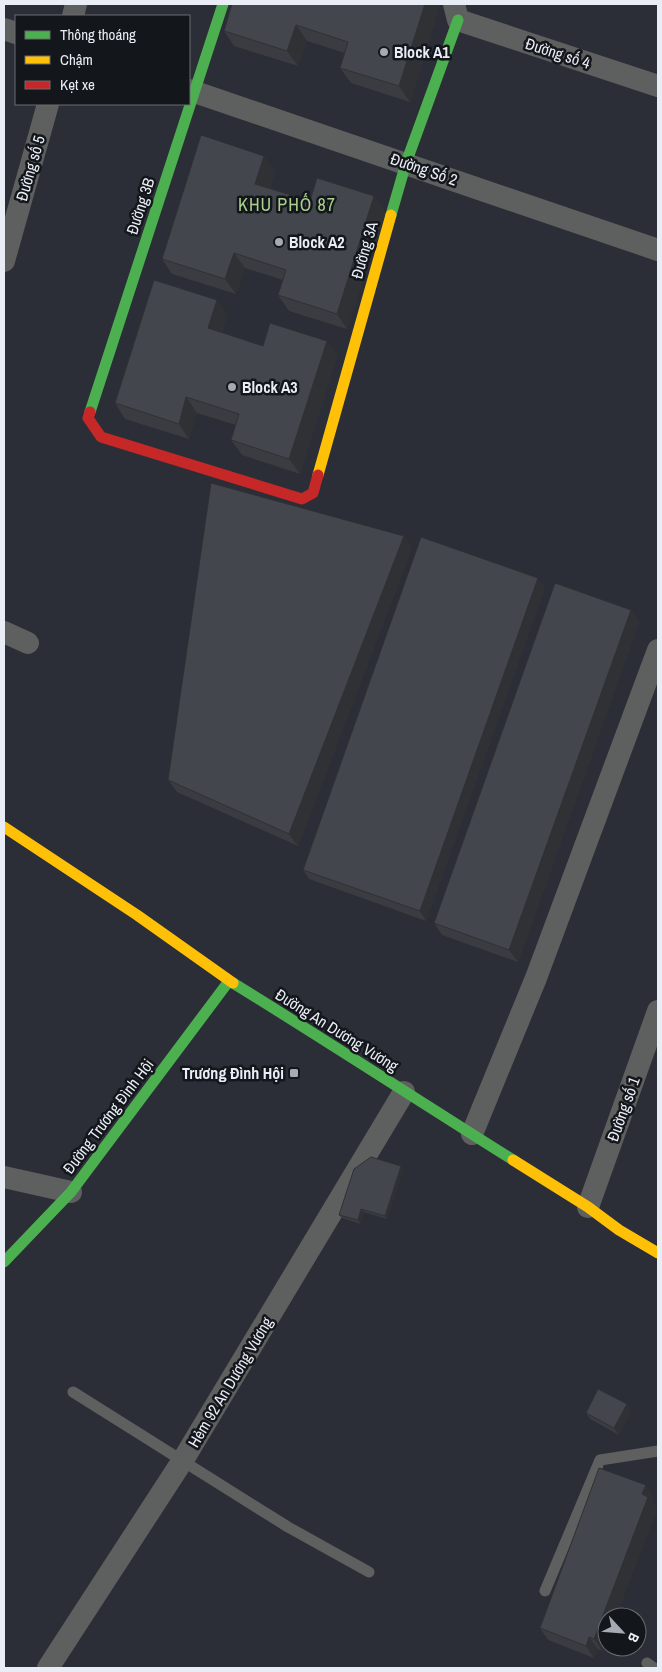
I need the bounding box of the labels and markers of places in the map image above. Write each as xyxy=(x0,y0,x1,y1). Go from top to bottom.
place label: Block A1 xyxy=(394,41,450,63)
marker: Block A1 xyxy=(378,46,390,58)
place label: Block A2 xyxy=(289,231,345,253)
marker: Block A2 xyxy=(273,236,285,248)
place label: Block A3 xyxy=(242,376,298,398)
marker: Block A3 xyxy=(226,381,238,393)
place label: Trương Đình Hội xyxy=(182,1062,284,1084)
marker: Trương Đình Hội xyxy=(288,1067,300,1079)

